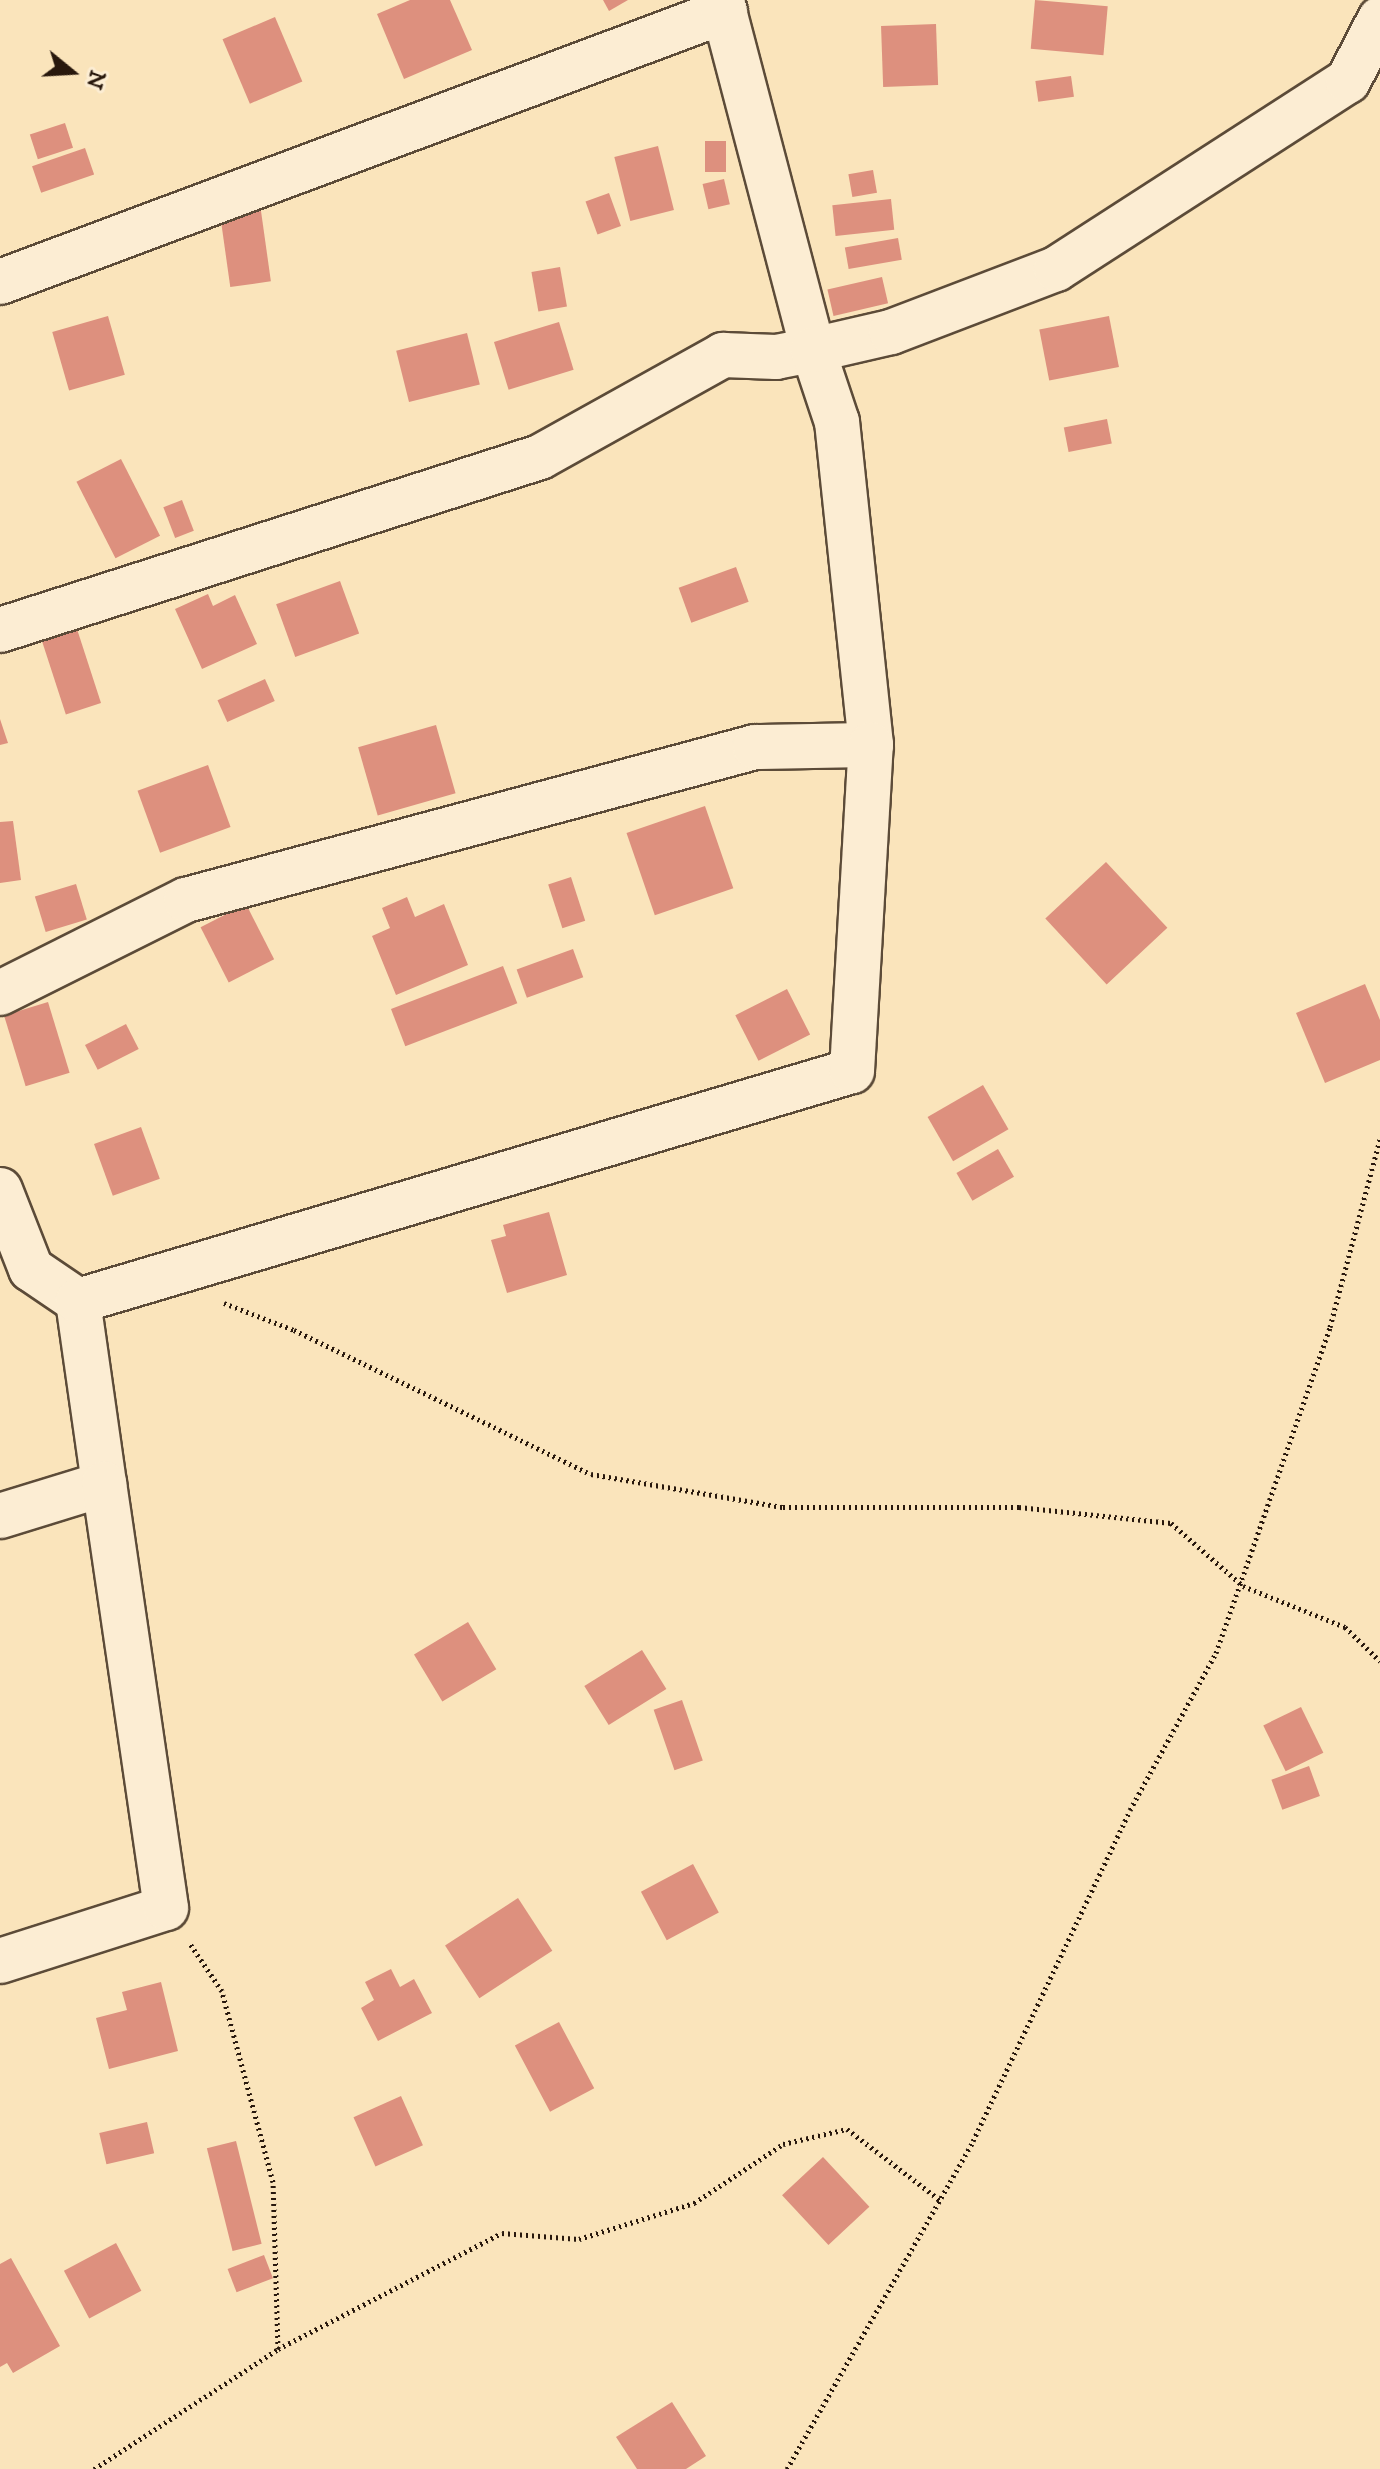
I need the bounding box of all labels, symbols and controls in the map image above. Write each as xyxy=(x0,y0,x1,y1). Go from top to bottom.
north arrow xyxy=(32,32,112,112)
text: N xyxy=(80,67,111,92)

